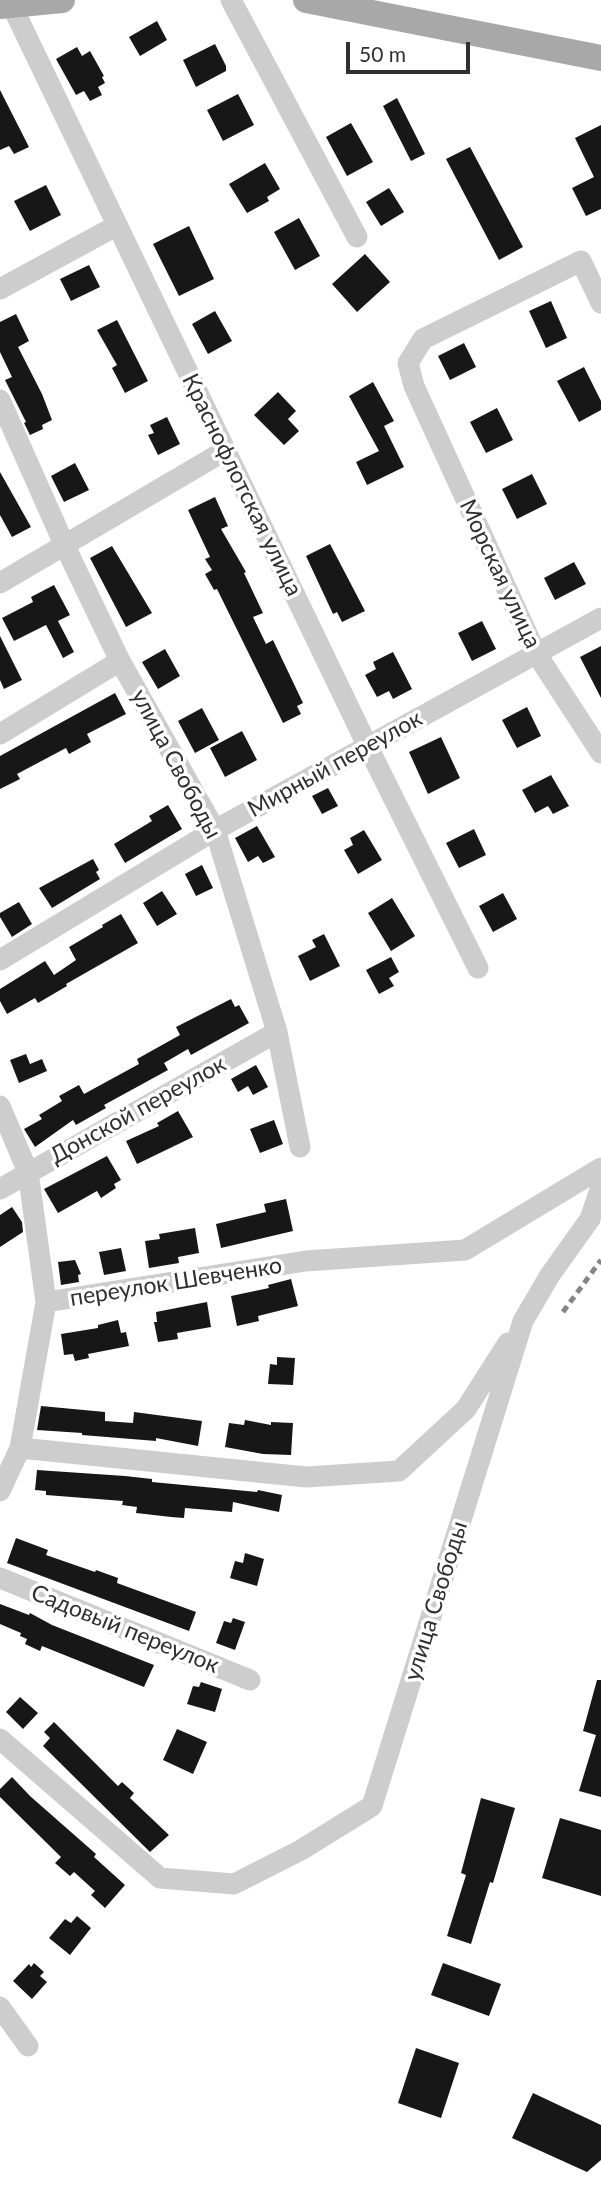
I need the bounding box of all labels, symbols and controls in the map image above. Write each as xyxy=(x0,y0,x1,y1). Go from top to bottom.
scale bar xyxy=(349,28,473,72)
text: 50 m xyxy=(359,41,406,66)
street label: Краснофлотская улица xyxy=(176,369,308,601)
street label: Морская улица xyxy=(453,495,547,653)
street label: улица Свободы xyxy=(125,685,227,843)
street label: Мирный переулок xyxy=(243,705,427,823)
street label: Донской переулок xyxy=(45,1050,231,1170)
street label: переулок Шевченко xyxy=(68,1252,284,1312)
street label: улица Свободы xyxy=(399,1518,473,1684)
street label: Садовый переулок xyxy=(27,1579,223,1679)

